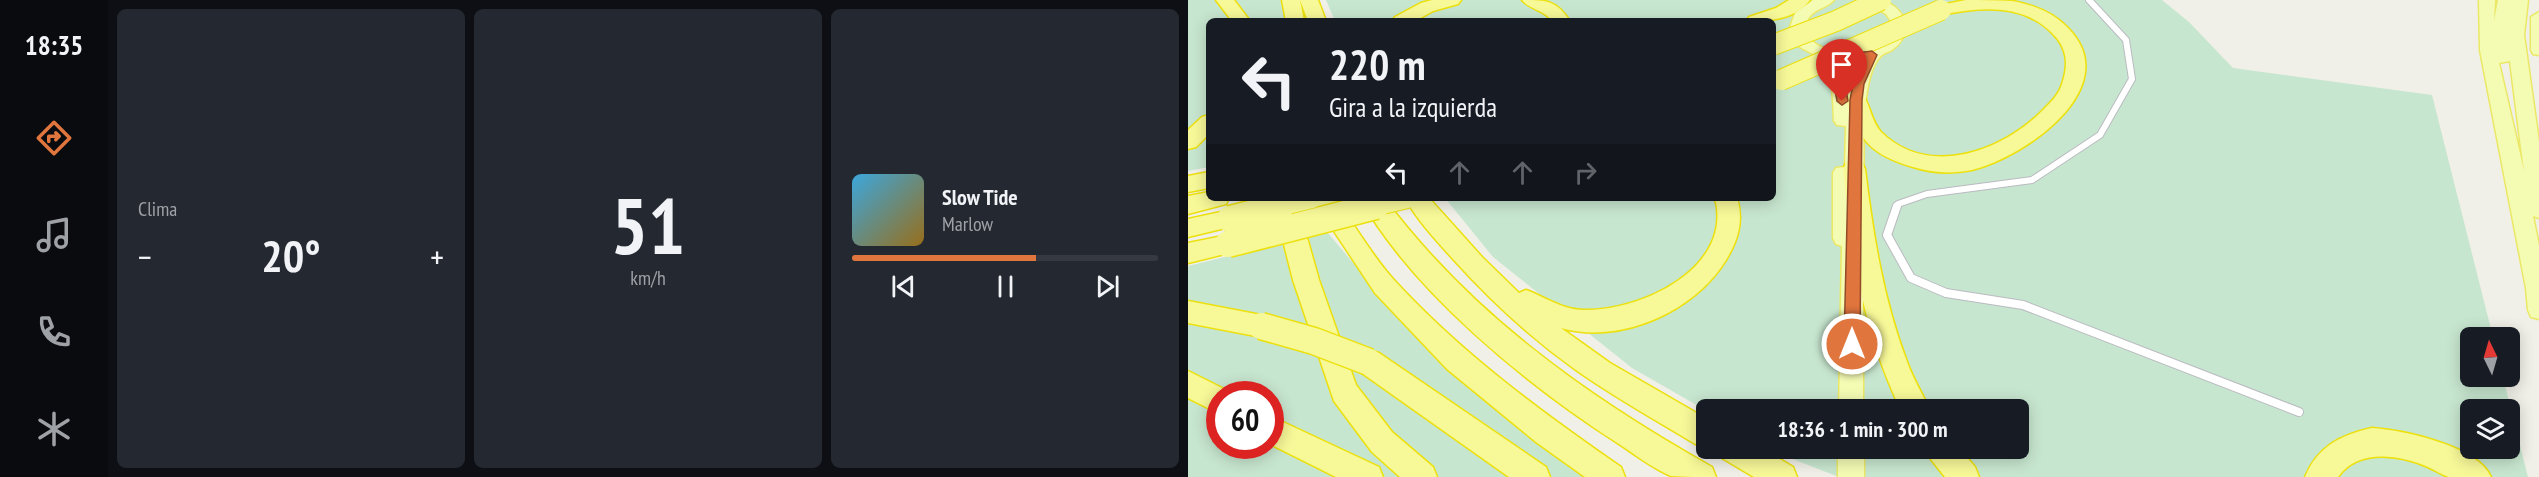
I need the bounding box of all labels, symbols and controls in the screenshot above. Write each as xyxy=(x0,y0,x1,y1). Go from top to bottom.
text: 18:35 xyxy=(25,28,83,62)
text: 220 m xyxy=(1329,37,1426,92)
pin xyxy=(1816,39,1867,101)
icon: left xyxy=(1230,42,1308,120)
icon: arrive xyxy=(1825,48,1858,81)
text: Gira a la izquierda xyxy=(1329,90,1497,124)
icon: directions xyxy=(33,117,75,159)
icon: left xyxy=(1380,156,1413,189)
icon: ahead xyxy=(1443,156,1476,189)
icon: ahead xyxy=(1506,156,1539,189)
icon: right xyxy=(1569,156,1602,189)
text: 51 xyxy=(611,175,685,276)
text: Slow Tide xyxy=(942,183,1018,211)
text: Clima xyxy=(138,196,177,222)
text: Marlow xyxy=(942,211,993,237)
icon: music xyxy=(33,214,75,256)
text: 20° xyxy=(261,226,321,284)
text: − xyxy=(138,235,152,278)
text: + xyxy=(430,235,444,278)
text: km/h xyxy=(630,265,666,291)
icon: previous xyxy=(887,270,920,303)
icon: pause xyxy=(989,270,1022,303)
icon: next xyxy=(1091,270,1124,303)
icon: phone xyxy=(33,311,75,353)
position arrow xyxy=(1820,312,1884,376)
north arrow xyxy=(2460,327,2520,387)
map controls xyxy=(2460,327,2520,459)
speed limit sign: 60 xyxy=(1206,381,1284,459)
button: layers xyxy=(2460,399,2520,459)
icon: climate xyxy=(33,408,75,450)
text: 18:36 · 1 min · 300 m xyxy=(1777,415,1948,443)

